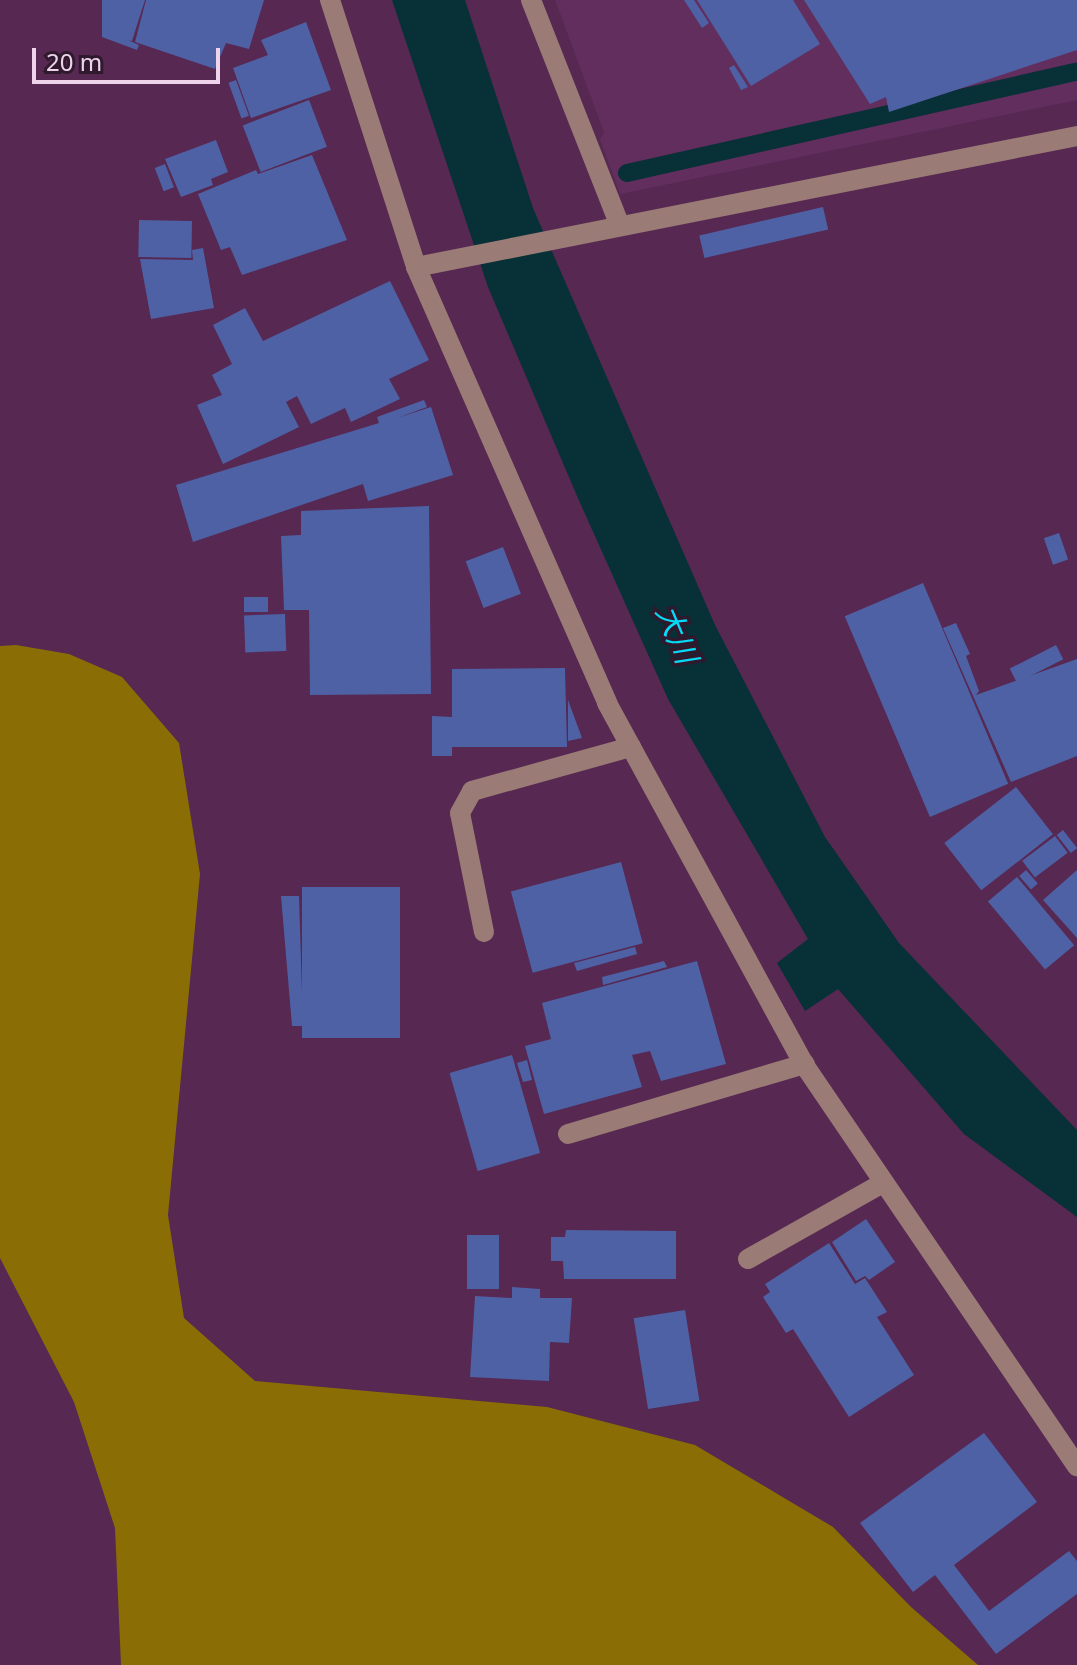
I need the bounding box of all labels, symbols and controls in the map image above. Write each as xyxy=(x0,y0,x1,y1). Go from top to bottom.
scale bar xyxy=(36,32,224,82)
text: 20 m xyxy=(46,45,102,78)
water label: 大川 xyxy=(649,599,705,669)

